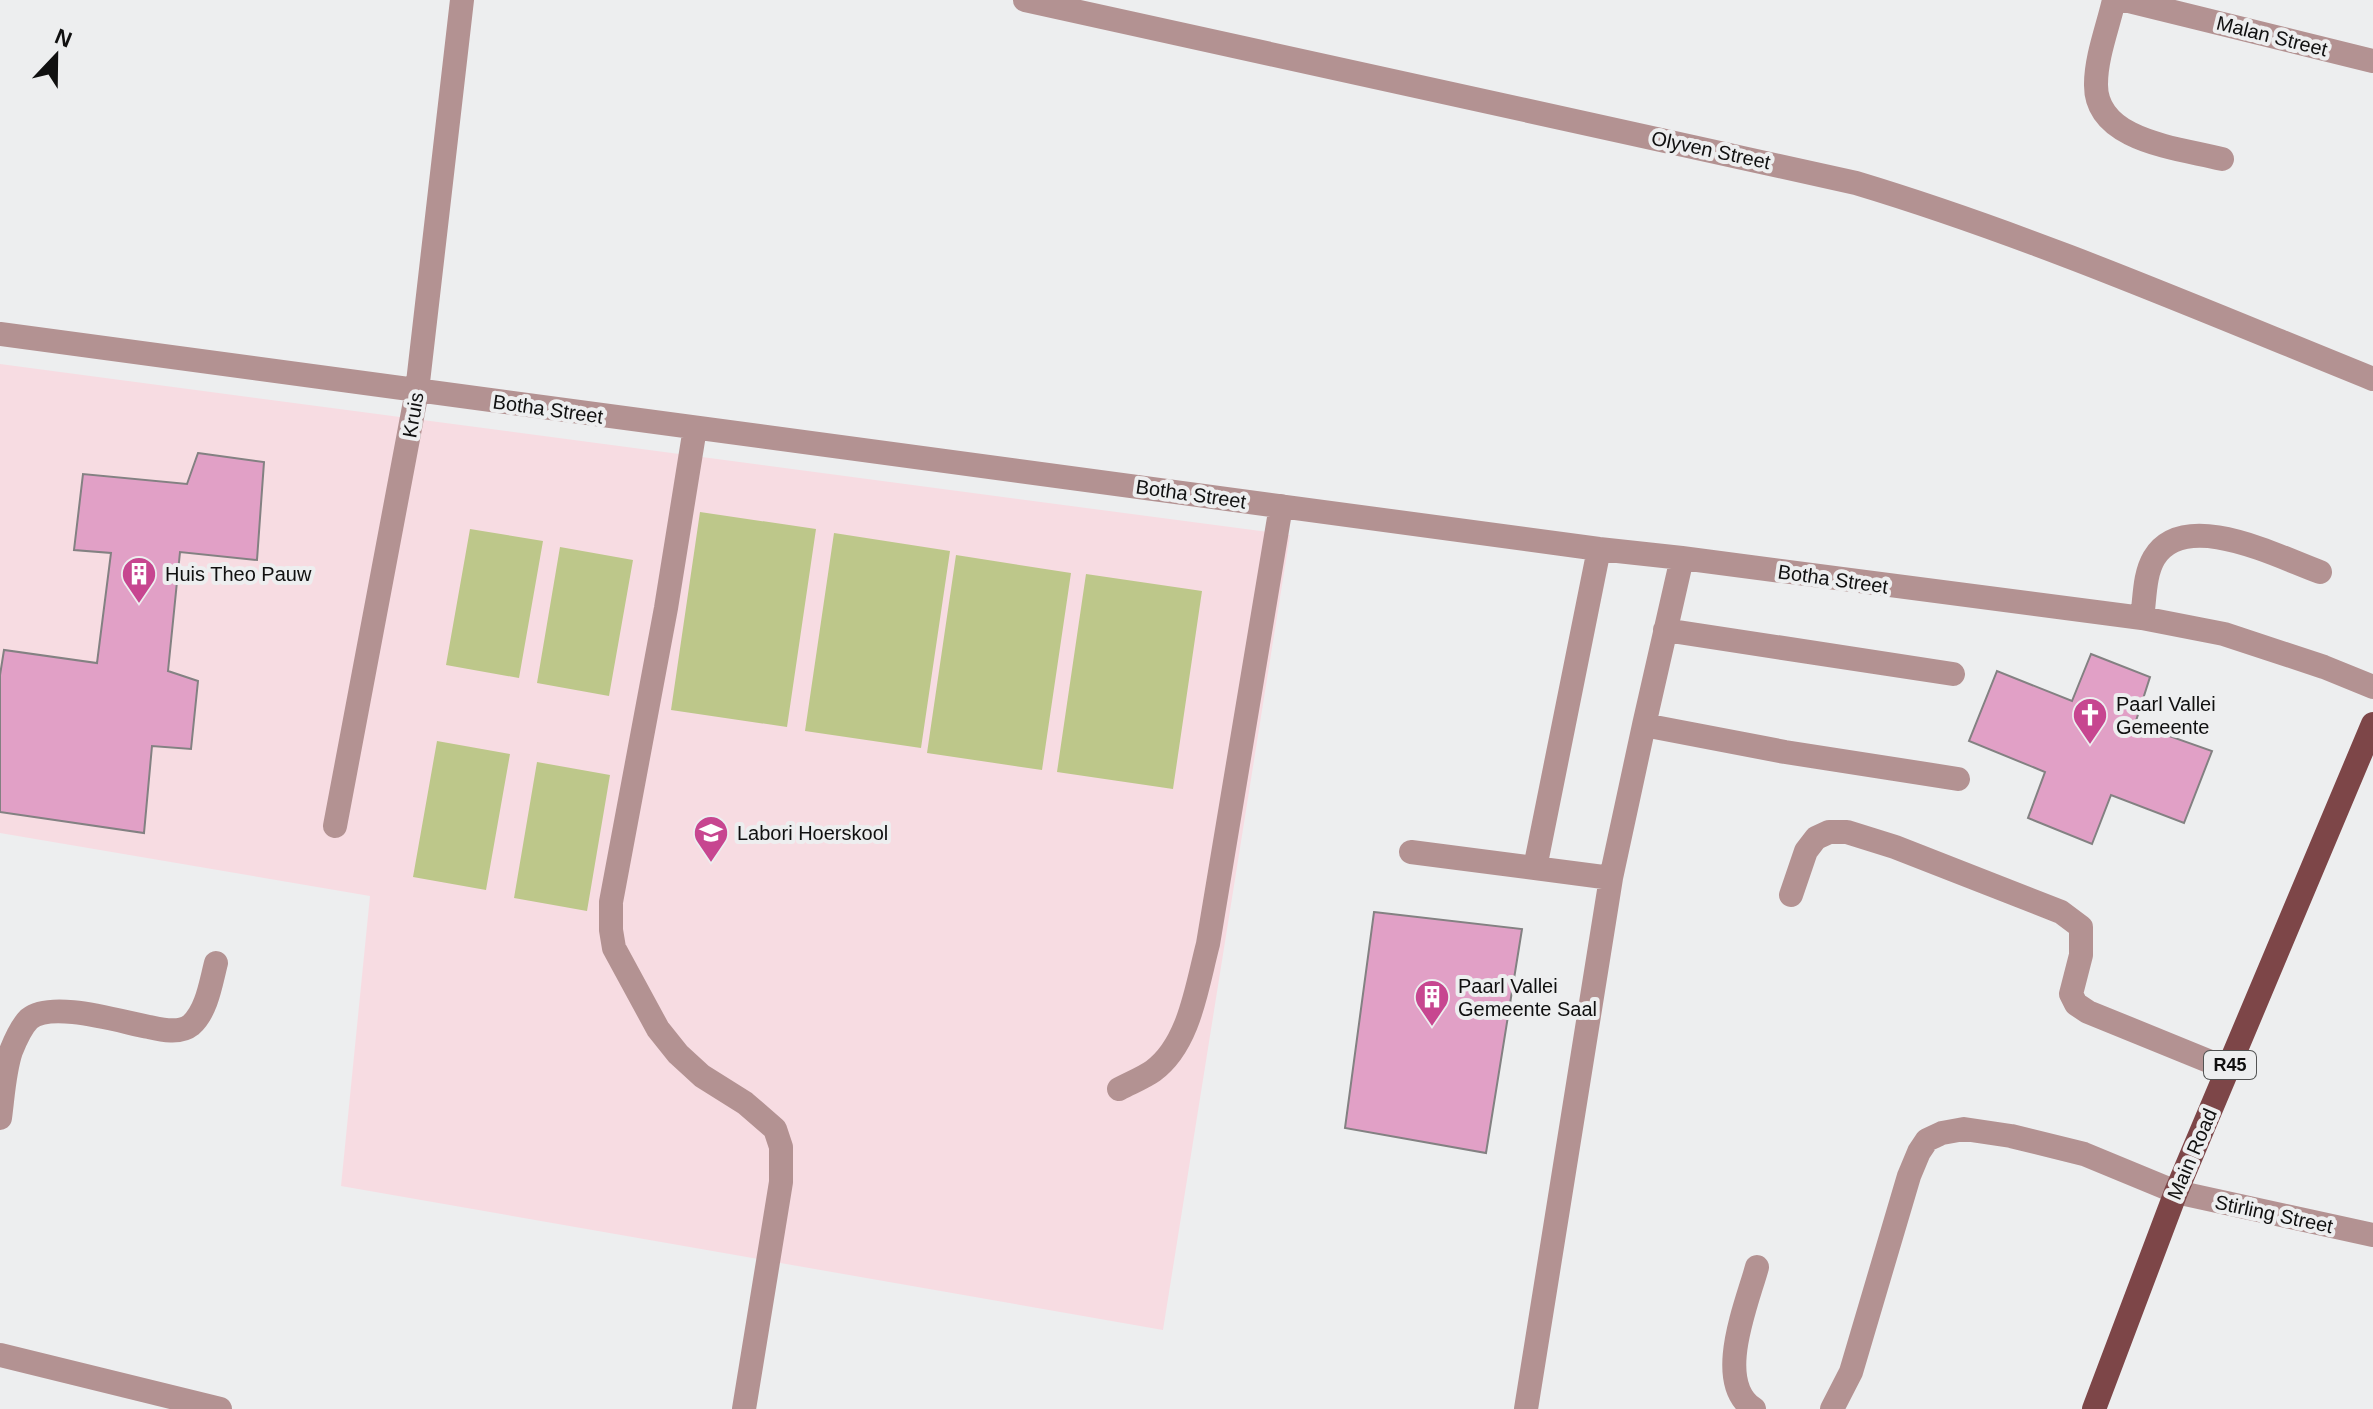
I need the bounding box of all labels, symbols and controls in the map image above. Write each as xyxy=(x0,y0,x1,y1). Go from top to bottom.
street label: Malan Street xyxy=(2214,12,2330,60)
north arrow xyxy=(16,16,96,96)
text: N xyxy=(51,23,75,52)
street label: Olyven Street xyxy=(1649,127,1773,173)
street label: Botha Street xyxy=(491,390,605,428)
street label: Kruis xyxy=(398,391,428,439)
street label: Botha Street xyxy=(1134,475,1248,513)
building icon: Huis Theo Pauw xyxy=(120,555,158,605)
street label: Botha Street xyxy=(1776,560,1890,598)
place label: Huis Theo Pauw xyxy=(165,563,312,585)
place label: Paarl Vallei Gemeente xyxy=(2116,693,2216,738)
church icon: Paarl Vallei Gemeente xyxy=(2071,696,2109,746)
school or university icon: Labori Hoerskool xyxy=(692,814,730,864)
place label: Labori Hoerskool xyxy=(737,822,888,844)
place label: Paarl Vallei Gemeente Saal xyxy=(1458,975,1597,1020)
building icon: Paarl Vallei Gemeente Saal xyxy=(1413,978,1451,1028)
road number: R45 xyxy=(2204,1051,2256,1079)
street label: Main Road xyxy=(2163,1105,2221,1203)
street label: Stirling Street xyxy=(2213,1191,2335,1237)

